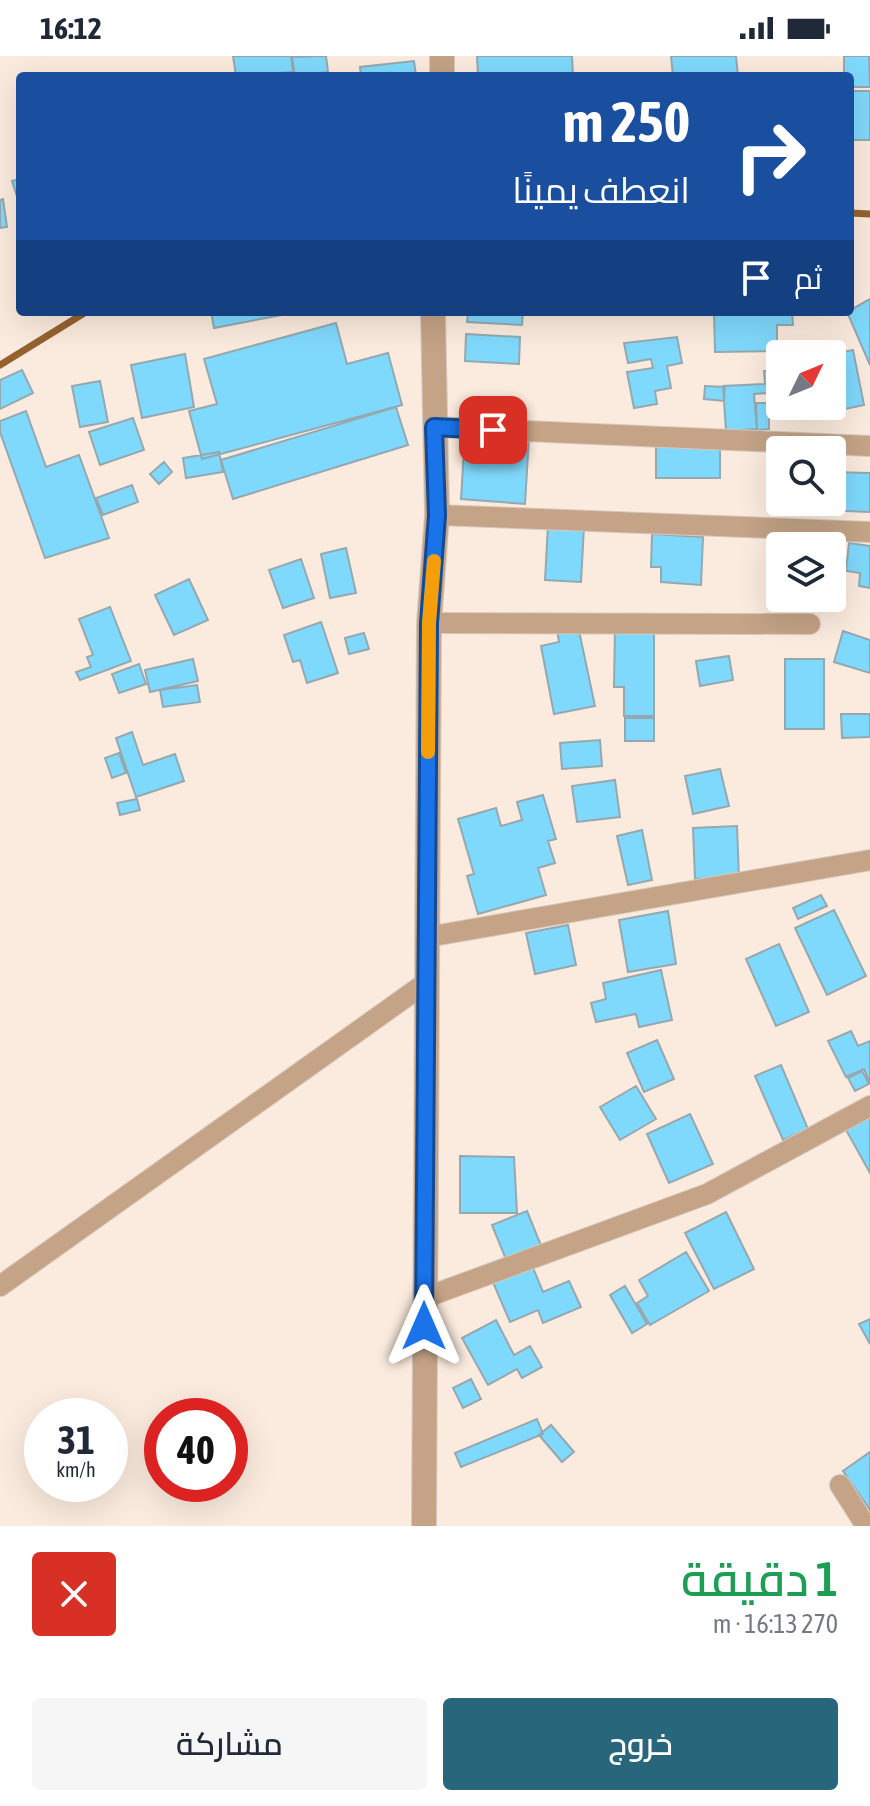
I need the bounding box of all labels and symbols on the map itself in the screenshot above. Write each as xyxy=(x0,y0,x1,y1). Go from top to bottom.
north arrow xyxy=(766,340,846,420)
pin xyxy=(459,396,527,464)
position arrow xyxy=(382,1284,466,1368)
speed limit sign: 40 xyxy=(144,1398,248,1502)

